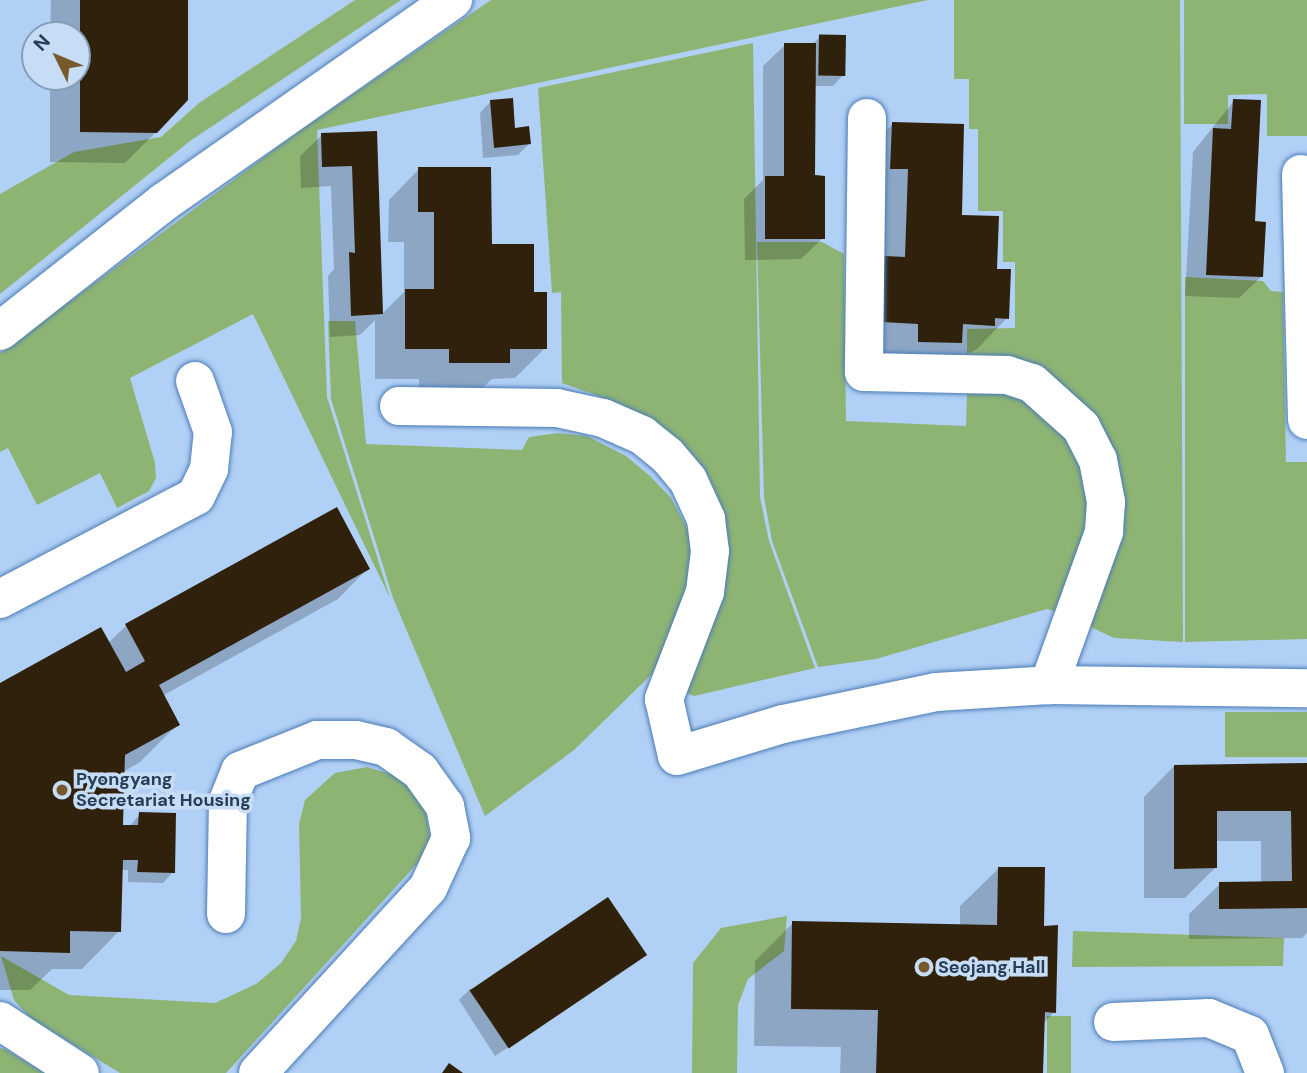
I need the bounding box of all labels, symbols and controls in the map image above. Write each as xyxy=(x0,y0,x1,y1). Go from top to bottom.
north arrow xyxy=(21,21,91,91)
text: N xyxy=(28,29,56,56)
place label: Pyongyang Secretariat Housing xyxy=(76,769,251,812)
marker: Pyongyang Secretariat Housing xyxy=(54,782,70,798)
place label: Seojang Hall xyxy=(938,956,1045,978)
marker: Seojang Hall xyxy=(916,959,932,975)

